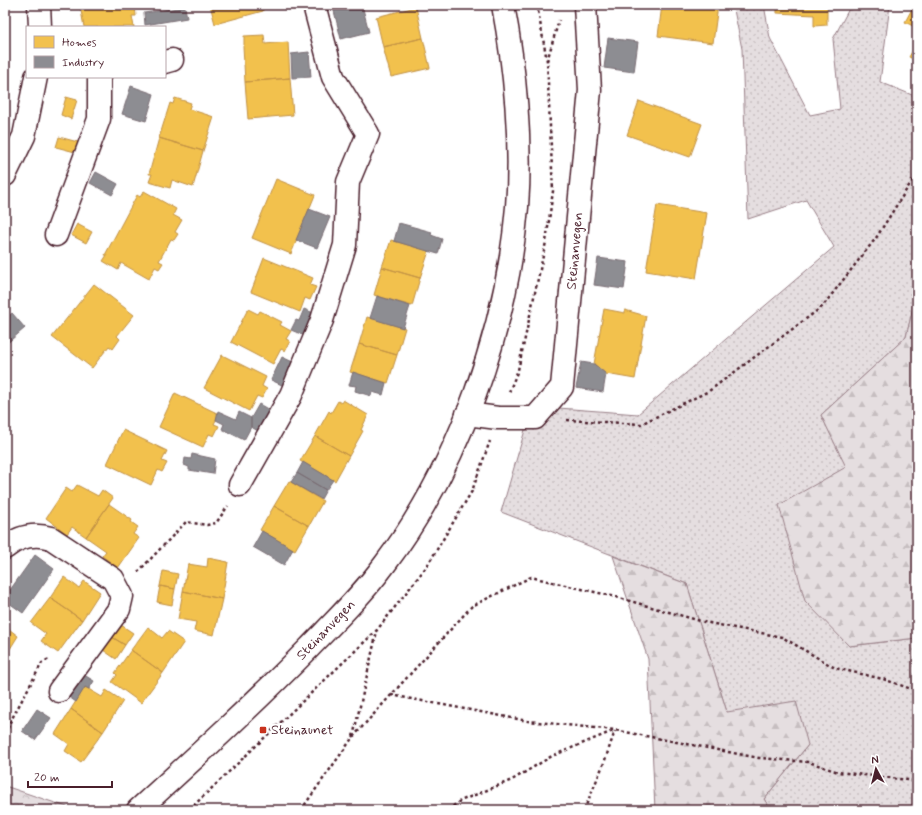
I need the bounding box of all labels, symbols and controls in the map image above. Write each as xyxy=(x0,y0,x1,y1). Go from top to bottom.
legend xyxy=(26,26,166,78)
text: Homes xyxy=(62,35,97,51)
text: Industry xyxy=(62,55,104,71)
street label: Steinanvegen xyxy=(563,212,587,290)
street label: Steinanvegen xyxy=(293,596,359,664)
place label: Steinaunet xyxy=(271,721,334,739)
marker: Steinaunet xyxy=(258,725,268,735)
north arrow xyxy=(856,749,896,789)
text: N xyxy=(870,753,879,767)
scale bar xyxy=(28,763,112,789)
text: 20 m xyxy=(34,770,60,786)

